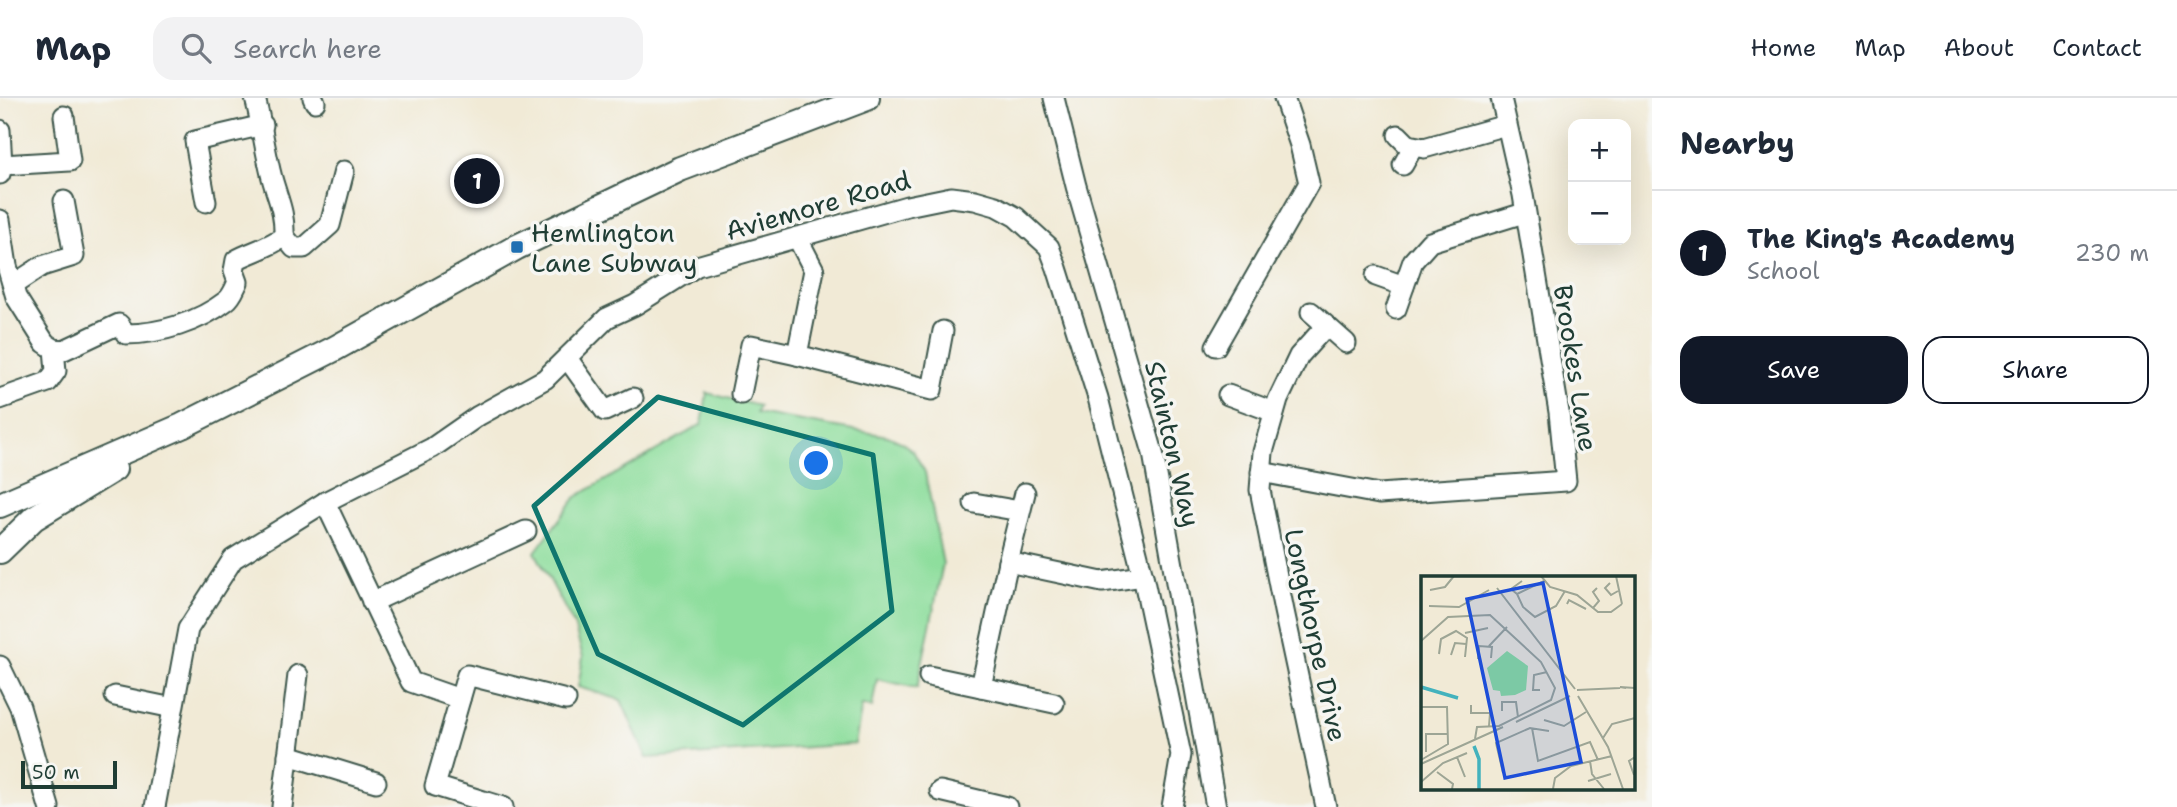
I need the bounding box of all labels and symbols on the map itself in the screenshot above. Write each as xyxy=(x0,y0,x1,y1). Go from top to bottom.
pin: 1 xyxy=(454,155,500,207)
street label: Aviemore Road xyxy=(721,162,915,248)
place label: Hemlington Lane Subway xyxy=(531,215,697,280)
marker: Hemlington Lane Subway xyxy=(509,239,525,255)
street label: Brookes Lane xyxy=(1546,282,1606,454)
street label: Stainton Way xyxy=(1137,358,1209,530)
your location xyxy=(799,446,833,480)
street label: Longthorpe Drive xyxy=(1276,525,1356,745)
inset map xyxy=(1421,576,1634,790)
scale bar xyxy=(21,758,117,790)

